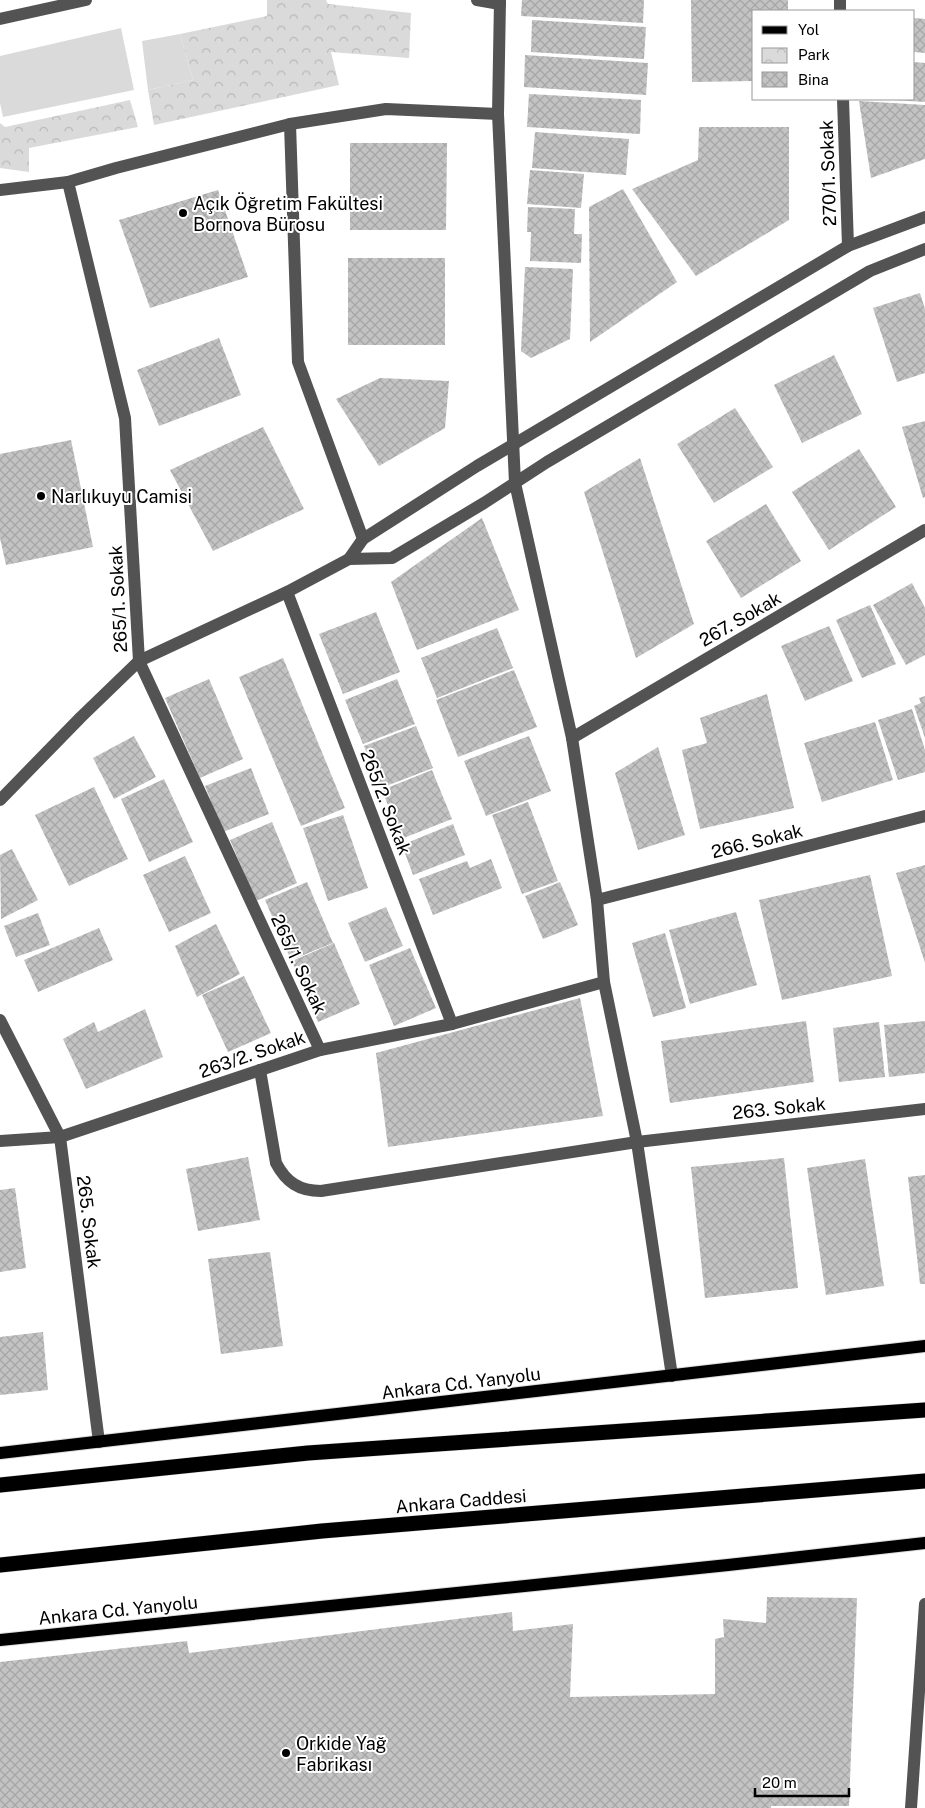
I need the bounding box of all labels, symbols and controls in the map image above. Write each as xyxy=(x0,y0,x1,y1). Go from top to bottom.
legend xyxy=(752,10,915,100)
text: Yol xyxy=(798,21,819,38)
text: Park xyxy=(798,46,830,63)
text: Bina xyxy=(798,71,829,88)
street label: 270/1. Sokak xyxy=(816,120,840,226)
place label: Açık Öğretim Fakültesi Bornova Bürosu xyxy=(193,192,383,235)
marker: Açık Öğretim Fakültesi Bornova Bürosu xyxy=(177,207,189,219)
place label: Narlıkuyu Camisi xyxy=(51,486,192,507)
marker: Narlıkuyu Camisi xyxy=(35,490,47,502)
street label: 265/1. Sokak xyxy=(105,545,131,653)
street label: 267. Sokak xyxy=(695,587,785,651)
street label: 265/2. Sokak xyxy=(356,746,416,858)
street label: 266. Sokak xyxy=(709,820,805,862)
street label: 265/1. Sokak xyxy=(267,911,331,1017)
street label: 263/2. Sokak xyxy=(196,1026,308,1082)
street label: 263. Sokak xyxy=(731,1093,827,1123)
street label: 265. Sokak xyxy=(73,1174,105,1270)
street label: Ankara Cd. Yanyolu xyxy=(380,1363,542,1403)
street label: Ankara Caddesi xyxy=(395,1485,527,1517)
street label: Ankara Cd. Yanyolu xyxy=(37,1591,199,1629)
place label: Orkide Yağ Fabrikası xyxy=(296,1733,387,1775)
marker: Orkide Yağ Fabrikası xyxy=(280,1747,292,1759)
scale bar xyxy=(755,1766,849,1798)
text: 20 m xyxy=(762,1774,797,1791)

